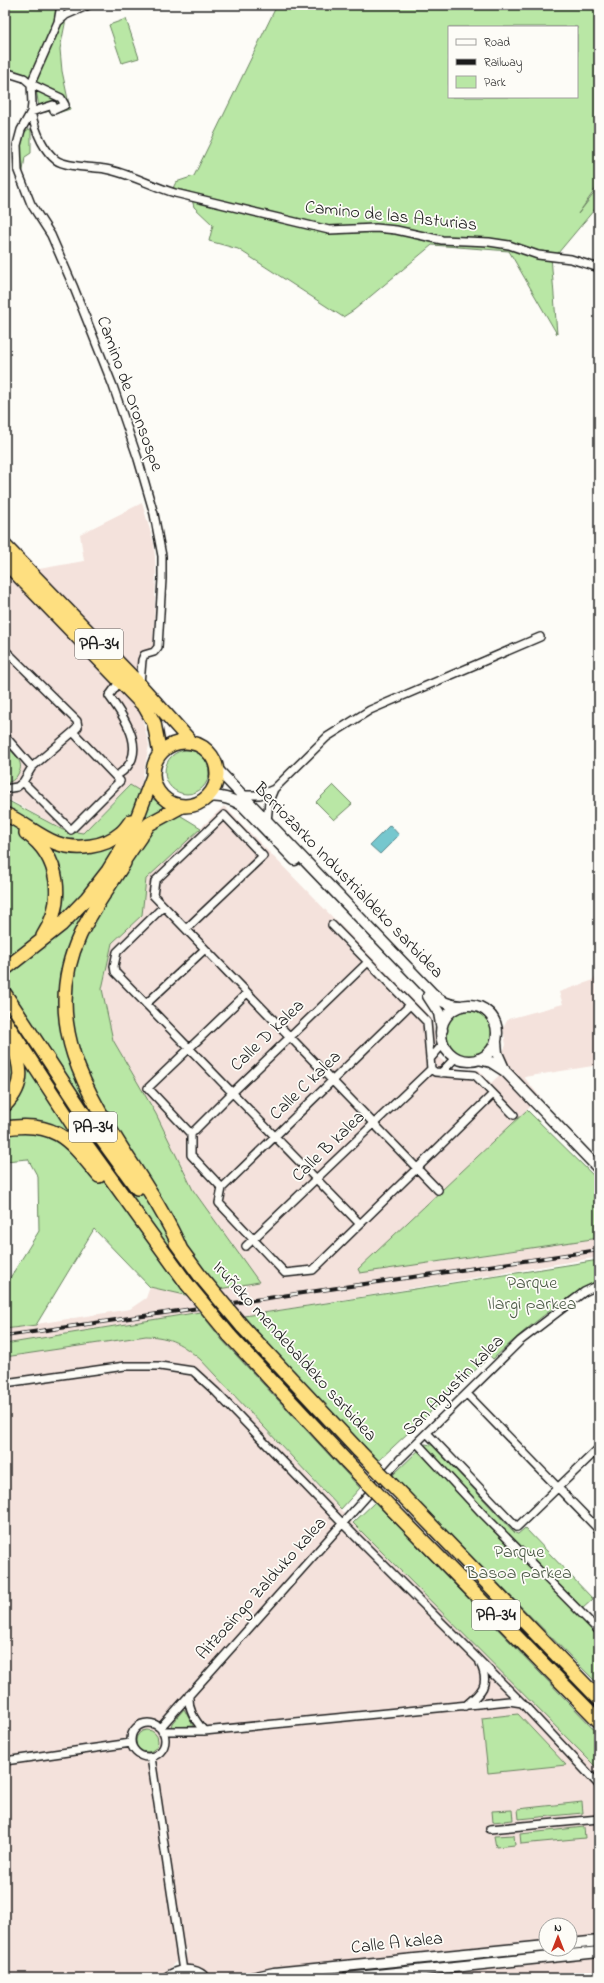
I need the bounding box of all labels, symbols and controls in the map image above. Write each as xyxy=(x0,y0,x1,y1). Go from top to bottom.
legend xyxy=(448,26,578,98)
text: Road xyxy=(484,34,510,52)
text: Railway xyxy=(484,54,523,73)
text: Park xyxy=(484,74,506,92)
street label: Camino de las Asturias xyxy=(304,195,478,239)
street label: Camino de Oronsospe xyxy=(89,313,169,476)
road number: PA-34 xyxy=(75,629,123,659)
street label: Berriozarko Industrialdeko sarbidea xyxy=(246,776,449,985)
street label: Calle D kalea xyxy=(225,994,311,1078)
street label: Calle C kalea xyxy=(264,1045,348,1127)
street label: Calle B kalea xyxy=(286,1105,372,1189)
road number: PA-34 xyxy=(69,1112,117,1142)
street label: Iruñeko mendebaldeko sarbidea xyxy=(206,1256,382,1448)
park label: Parque Ilargi parkea xyxy=(487,1271,577,1319)
street label: San Agustin kalea xyxy=(397,1329,511,1443)
street label: Aitzoaingo Zalduko kalea xyxy=(191,1512,334,1667)
park label: Parque Basoa parkea xyxy=(465,1540,572,1587)
road number: PA-34 xyxy=(472,1600,520,1630)
north arrow xyxy=(538,1917,578,1957)
text: N xyxy=(554,1920,562,1936)
street label: Calle A kalea xyxy=(350,1926,444,1962)

